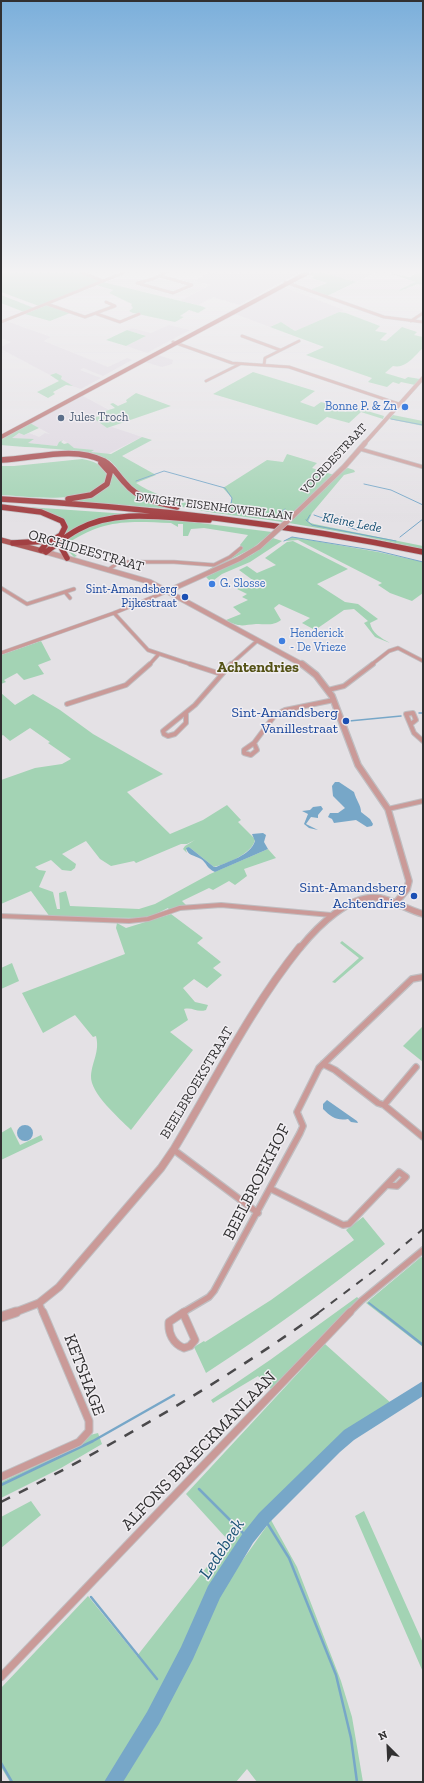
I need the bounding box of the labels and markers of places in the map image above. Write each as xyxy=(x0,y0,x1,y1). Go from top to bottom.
place label: Bonne P. & Zn xyxy=(325,400,397,414)
marker: Bonne P. & Zn xyxy=(400,402,410,412)
place label: Jules Troch xyxy=(69,411,128,425)
marker: Jules Troch xyxy=(56,413,66,423)
place label: G. Slosse xyxy=(220,577,265,591)
marker: G. Slosse xyxy=(207,579,217,589)
place label: Sint-Amandsberg Pijkestraat xyxy=(86,583,177,611)
marker: Sint-Amandsberg Pijkestraat xyxy=(180,592,190,602)
place label: Henderick - De Vrieze xyxy=(290,627,346,655)
marker: Henderick - De Vrieze xyxy=(277,636,287,646)
place label: Sint-Amandsberg Vanillestraat xyxy=(232,705,338,738)
marker: Sint-Amandsberg Vanillestraat xyxy=(341,716,351,726)
place label: Sint-Amandsberg Achtendries xyxy=(300,880,406,912)
marker: Sint-Amandsberg Achtendries xyxy=(409,891,419,901)

